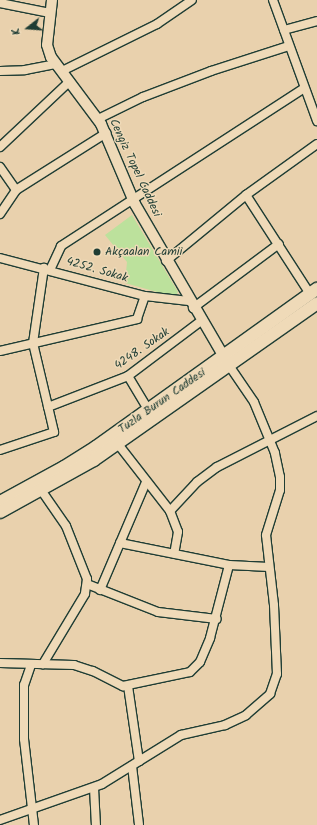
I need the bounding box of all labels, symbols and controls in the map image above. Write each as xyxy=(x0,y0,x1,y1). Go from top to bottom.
north arrow xyxy=(8,8,48,48)
text: K xyxy=(7,26,26,37)
street label: Cengiz Topel Caddesi xyxy=(106,117,164,219)
place label: Akçaalan Camii xyxy=(105,245,182,259)
marker: Akçaalan Camii xyxy=(92,247,102,257)
street label: 4252. Sokak xyxy=(65,254,129,286)
street label: 4248. Sokak xyxy=(112,325,172,373)
street label: Tuzla Burun Caddesi xyxy=(116,365,208,437)

